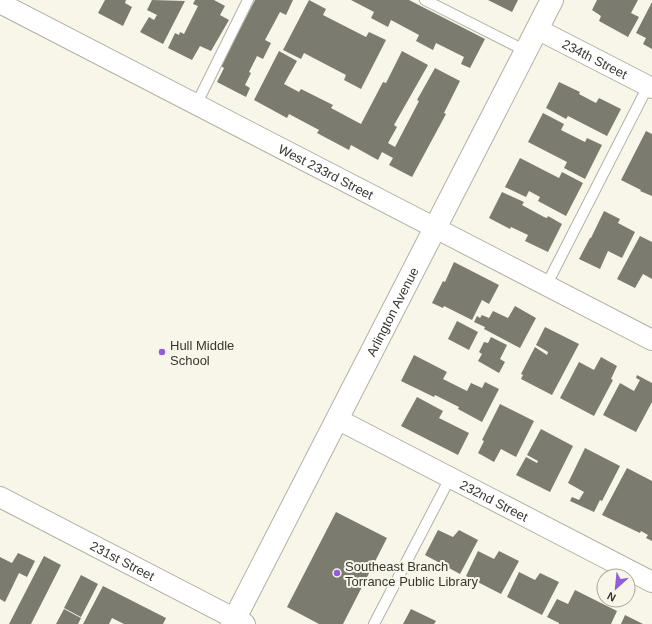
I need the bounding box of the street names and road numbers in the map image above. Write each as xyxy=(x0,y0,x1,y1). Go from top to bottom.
street label: 234th Street xyxy=(560,36,630,82)
street label: West 233rd Street xyxy=(276,141,376,203)
street label: Arlington Avenue xyxy=(364,265,422,359)
street label: 232nd Street xyxy=(457,477,531,525)
street label: 231st Street xyxy=(88,538,157,584)

